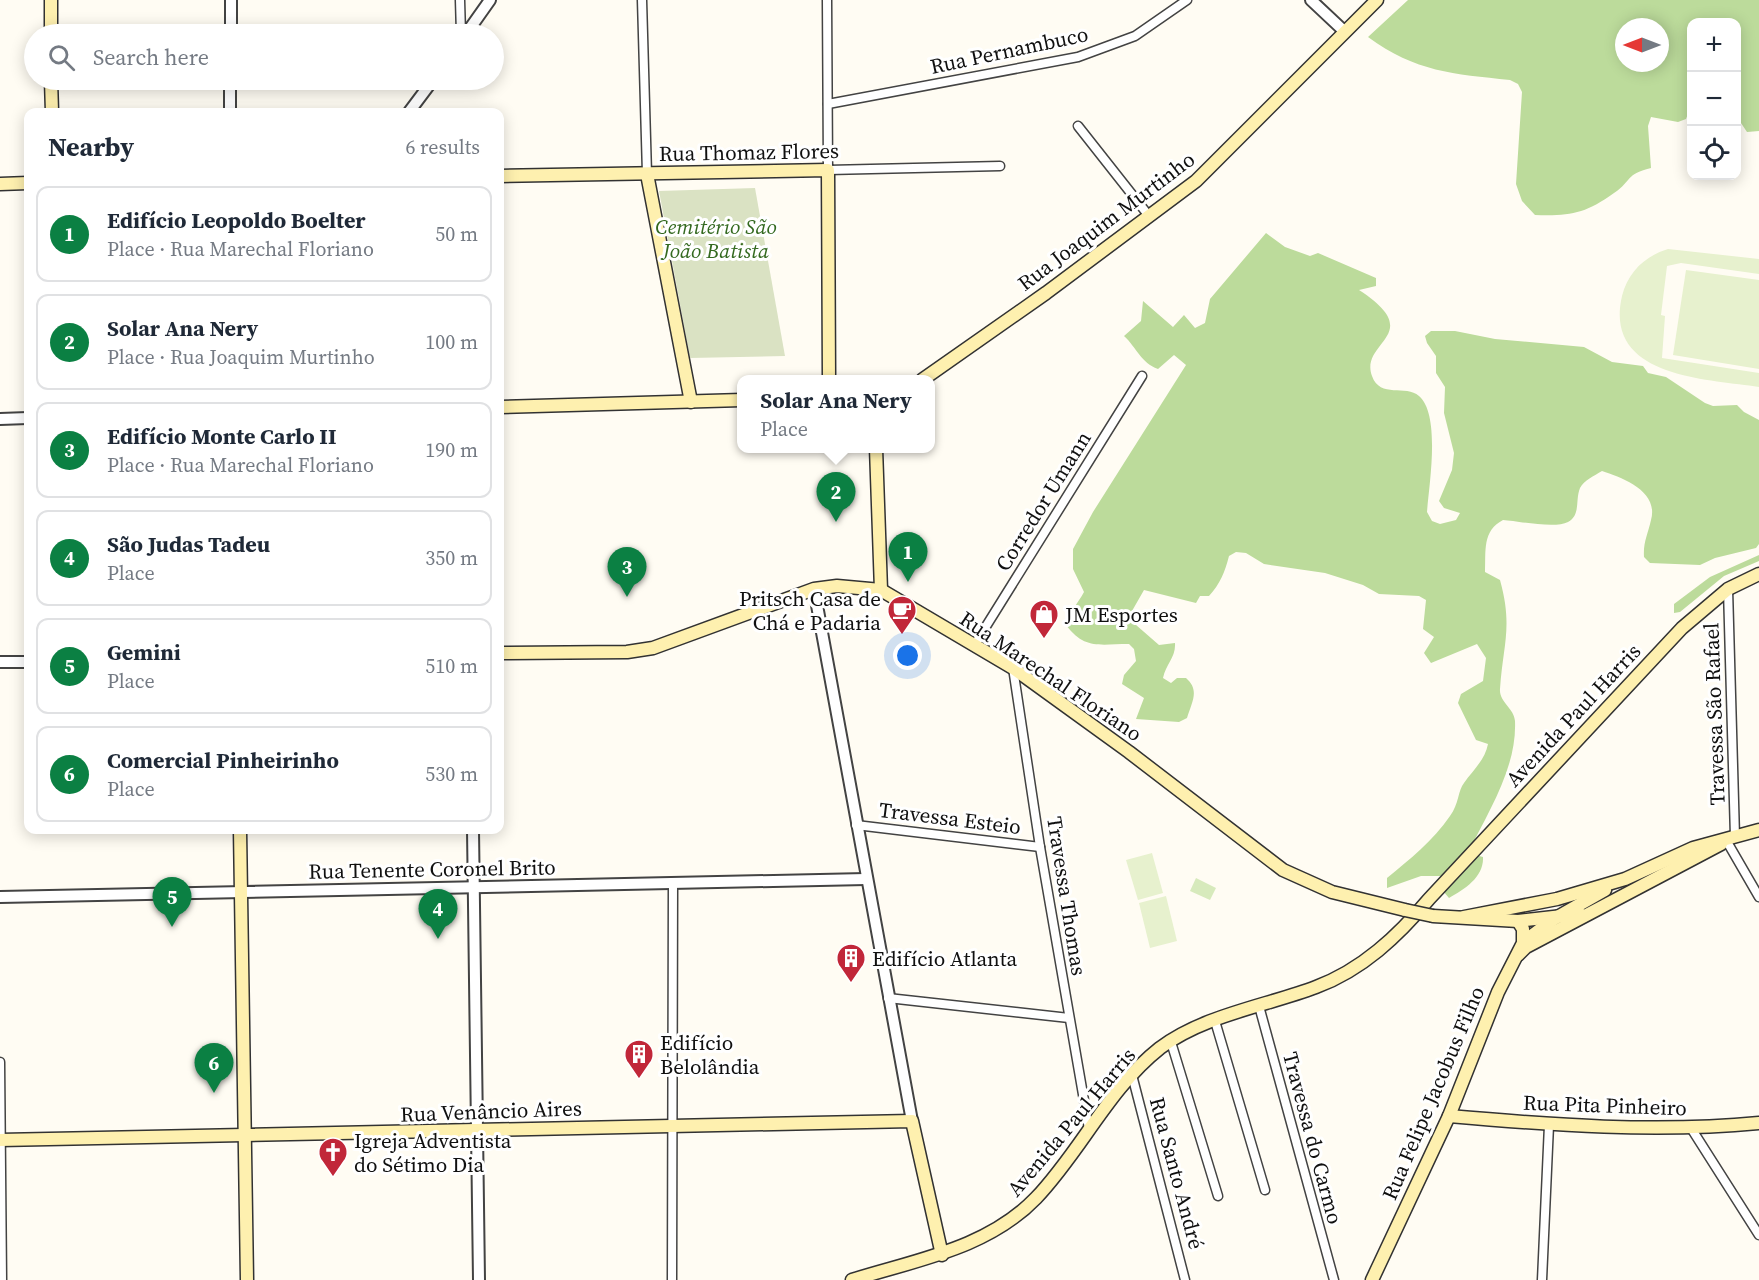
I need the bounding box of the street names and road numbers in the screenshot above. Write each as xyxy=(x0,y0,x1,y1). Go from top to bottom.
street label: Rua Pernambuco xyxy=(927,19,1091,81)
street label: Rua Thomaz Flores xyxy=(659,136,839,168)
street label: Rua Joaquim Murtinho xyxy=(1011,145,1201,297)
street label: Corredor Umann xyxy=(988,425,1098,576)
street label: Rua Marechal Floriano xyxy=(954,604,1148,748)
street label: Travessa São Rafael xyxy=(1696,622,1732,806)
street label: Avenida Paul Harris xyxy=(1499,637,1647,793)
street label: Travessa Esteio xyxy=(877,795,1023,841)
street label: Travessa Thomas xyxy=(1040,814,1094,978)
street label: Rua Tenente Coronel Brito xyxy=(308,852,556,886)
street label: Rua Felipe Jacobus Filho xyxy=(1375,982,1491,1204)
street label: Avenida Paul Harris xyxy=(1000,1041,1142,1203)
street label: Travessa do Carmo xyxy=(1276,1049,1350,1227)
street label: Rua Pita Pinheiro xyxy=(1523,1088,1687,1122)
street label: Rua Venâncio Aires xyxy=(400,1093,582,1129)
street label: Rua Santo André xyxy=(1143,1094,1211,1252)

